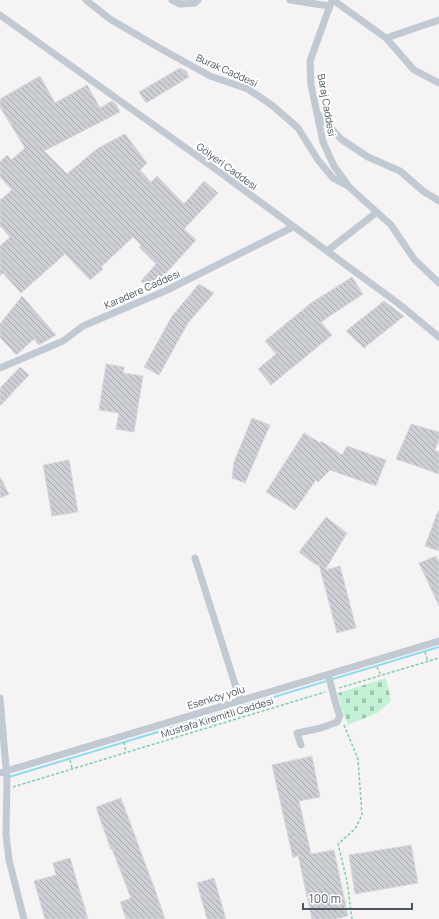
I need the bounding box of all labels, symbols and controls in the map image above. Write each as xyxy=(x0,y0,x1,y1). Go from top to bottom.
street label: Burak Caddesi xyxy=(194,50,260,90)
street label: Baraj Caddesi xyxy=(315,73,339,137)
street label: Gölyeri Caddesi xyxy=(194,139,260,193)
street label: Karadere Caddesi xyxy=(102,266,182,312)
street label: Esenköy yolu xyxy=(185,682,247,712)
street label: Mustafa Kiremitli Caddesi xyxy=(159,693,275,741)
scale bar xyxy=(303,885,412,911)
text: 100 m xyxy=(309,890,341,907)

